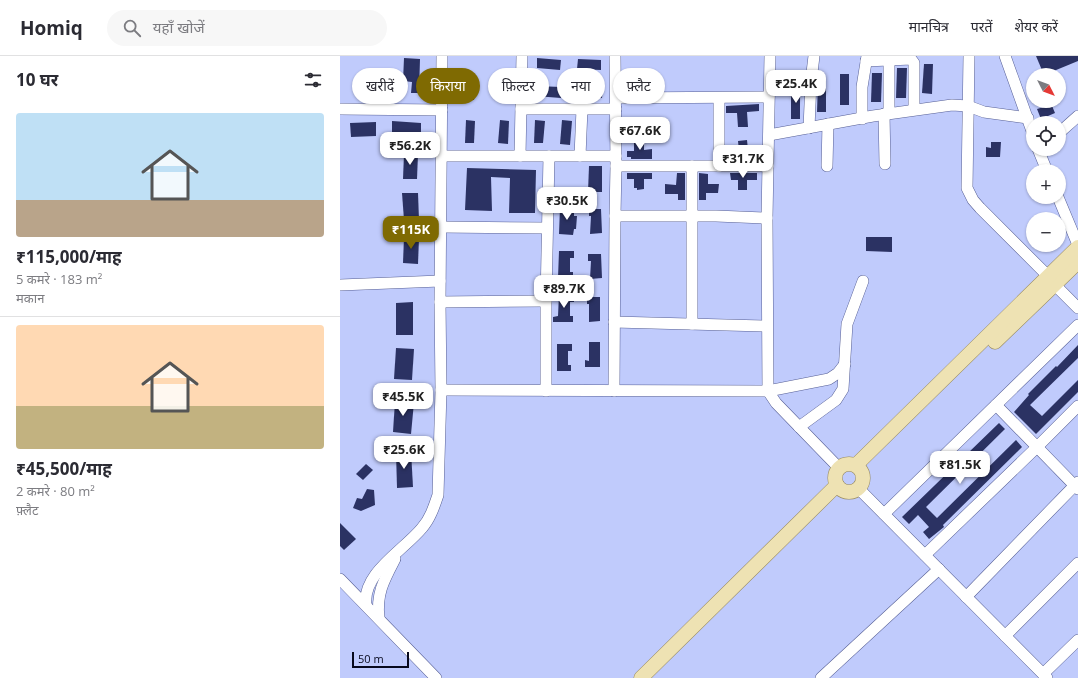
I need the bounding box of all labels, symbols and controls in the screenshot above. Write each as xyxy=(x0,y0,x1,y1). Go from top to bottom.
search box xyxy=(107,10,387,46)
text: Homiq xyxy=(20,15,83,41)
icon: search xyxy=(121,17,143,39)
text: यहाँ खोजें xyxy=(153,17,205,37)
text: मानचित्र xyxy=(909,17,949,36)
text: परतें xyxy=(971,17,993,36)
text: शेयर करें xyxy=(1015,17,1058,36)
text: 10 घर xyxy=(16,68,58,91)
chip: खरीदें xyxy=(352,68,408,104)
chip: किराया xyxy=(416,68,480,104)
chip: फ़िल्टर xyxy=(488,68,549,104)
chip: नया xyxy=(557,68,605,104)
chip: फ़्लैट xyxy=(613,68,665,104)
north arrow xyxy=(1026,68,1066,108)
map controls xyxy=(1026,68,1066,252)
icon: filters xyxy=(302,69,324,91)
pin: ₹25.4K xyxy=(763,70,829,104)
text: ₹25.4K xyxy=(775,74,817,92)
button: locate xyxy=(1026,116,1066,156)
pin: ₹67.6K xyxy=(607,117,673,151)
text: ₹67.6K xyxy=(619,121,661,139)
pin: ₹56.2K xyxy=(377,132,443,166)
text: ₹56.2K xyxy=(389,136,431,154)
icon: home xyxy=(134,139,206,211)
pin: ₹31.7K xyxy=(710,145,776,179)
text: ₹31.7K xyxy=(722,149,764,167)
button: + xyxy=(1026,164,1066,204)
pin: ₹30.5K xyxy=(534,187,600,221)
text: ₹30.5K xyxy=(546,191,588,209)
button: − xyxy=(1026,212,1066,252)
pin: ₹115K xyxy=(383,216,439,250)
text: ₹115K xyxy=(392,220,430,238)
text: ₹115,000/माह xyxy=(16,245,122,268)
text: 5 कमरे · 183 m² xyxy=(16,270,102,288)
pin: ₹89.7K xyxy=(531,275,597,309)
text: ₹89.7K xyxy=(543,279,585,297)
text: मकान xyxy=(16,289,44,307)
icon: home xyxy=(134,351,206,423)
pin: ₹45.5K xyxy=(370,383,436,417)
text: ₹45.5K xyxy=(382,387,424,405)
pin: ₹25.6K xyxy=(371,436,437,470)
text: ₹25.6K xyxy=(383,440,425,458)
pin: ₹81.5K xyxy=(927,451,993,485)
text: ₹81.5K xyxy=(939,455,981,473)
text: ₹45,500/माह xyxy=(16,457,112,480)
text: 2 कमरे · 80 m² xyxy=(16,482,95,500)
text: फ़्लैट xyxy=(16,501,39,519)
scale bar xyxy=(352,650,409,669)
text: 50 m xyxy=(358,651,384,666)

